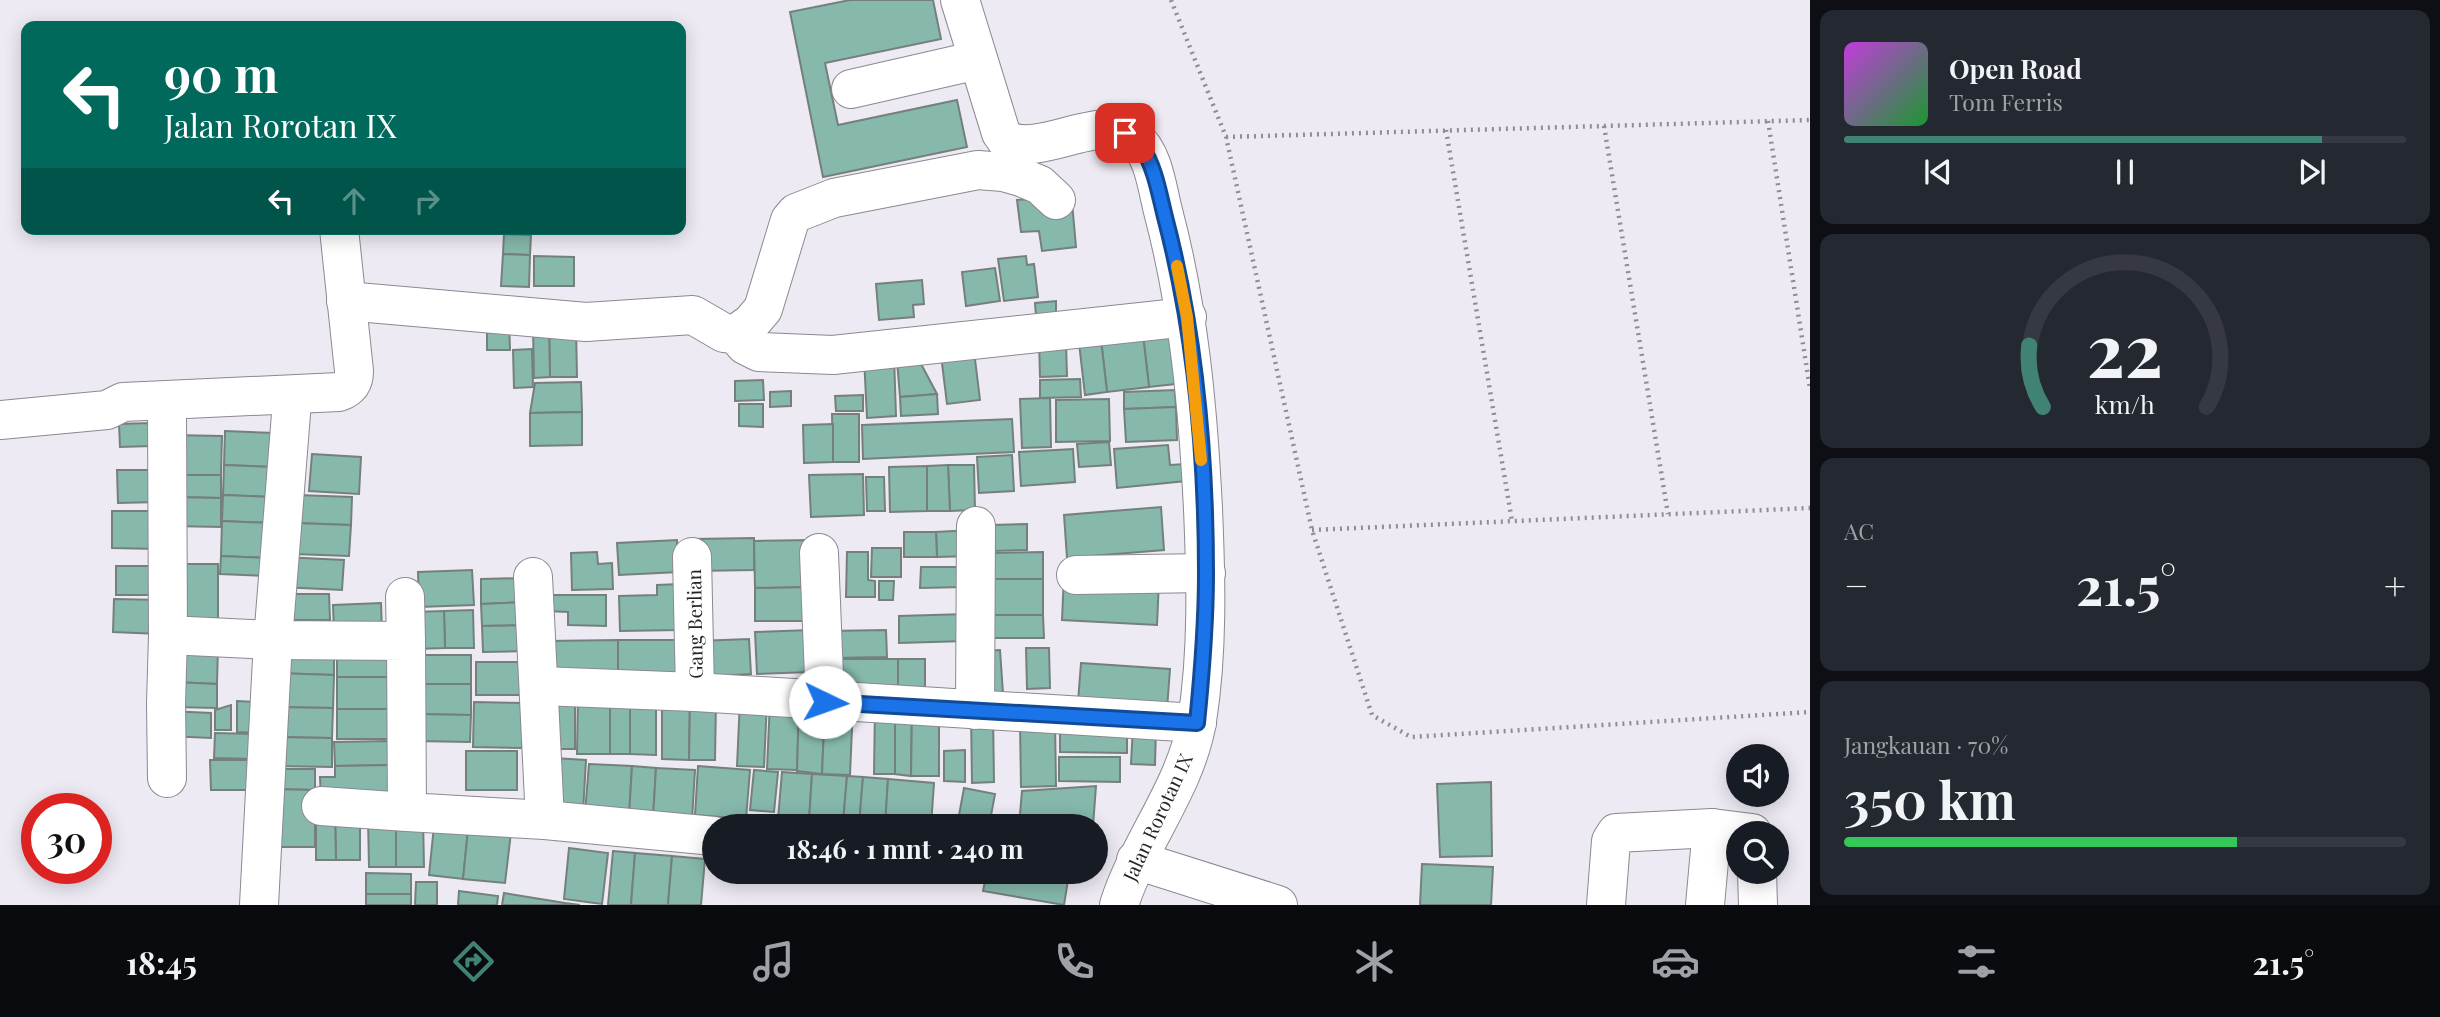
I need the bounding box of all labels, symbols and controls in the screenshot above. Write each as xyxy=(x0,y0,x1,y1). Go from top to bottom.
text: 90 m xyxy=(164,40,278,105)
icon: left xyxy=(49,49,140,140)
text: Open Road xyxy=(1949,51,2082,86)
text: Tom Ferris xyxy=(1949,86,2063,117)
text: Jalan Rorotan IX xyxy=(164,103,397,146)
pin xyxy=(1095,103,1155,163)
icon: arrive xyxy=(1106,114,1144,152)
icon: previous xyxy=(1919,153,1957,191)
icon: pause xyxy=(2106,153,2144,191)
icon: next xyxy=(2293,153,2331,191)
icon: left xyxy=(262,182,300,220)
icon: ahead xyxy=(335,182,373,220)
icon: right xyxy=(408,182,446,220)
text: 22 xyxy=(2087,298,2163,395)
text: km/h xyxy=(2095,386,2155,419)
text: AC xyxy=(1844,515,1874,546)
text: 21.5° xyxy=(2076,550,2176,619)
text: − xyxy=(1844,559,1869,610)
text: + xyxy=(2384,559,2406,610)
street label: Gang Berlian xyxy=(680,568,708,679)
position arrow xyxy=(788,665,862,739)
text: Jangkauan · 70% xyxy=(1844,729,2008,760)
map controls xyxy=(1726,744,1789,884)
button: sound xyxy=(1726,744,1789,807)
street label: Jalan Rorotan IX xyxy=(1116,749,1198,886)
text: 350 km xyxy=(1844,764,2016,833)
speed limit sign: 30 xyxy=(21,793,112,884)
button: search xyxy=(1726,821,1789,884)
text: 18:46 · 1 mnt · 240 m xyxy=(786,831,1024,866)
icon: directions xyxy=(449,937,498,986)
icon: music xyxy=(749,937,798,986)
icon: phone xyxy=(1050,937,1099,986)
icon: climate xyxy=(1350,937,1399,986)
icon: car xyxy=(1651,937,1700,986)
icon: filters xyxy=(1952,937,2001,986)
text: 18:45 xyxy=(126,940,197,983)
text: 21.5° xyxy=(2252,940,2314,983)

